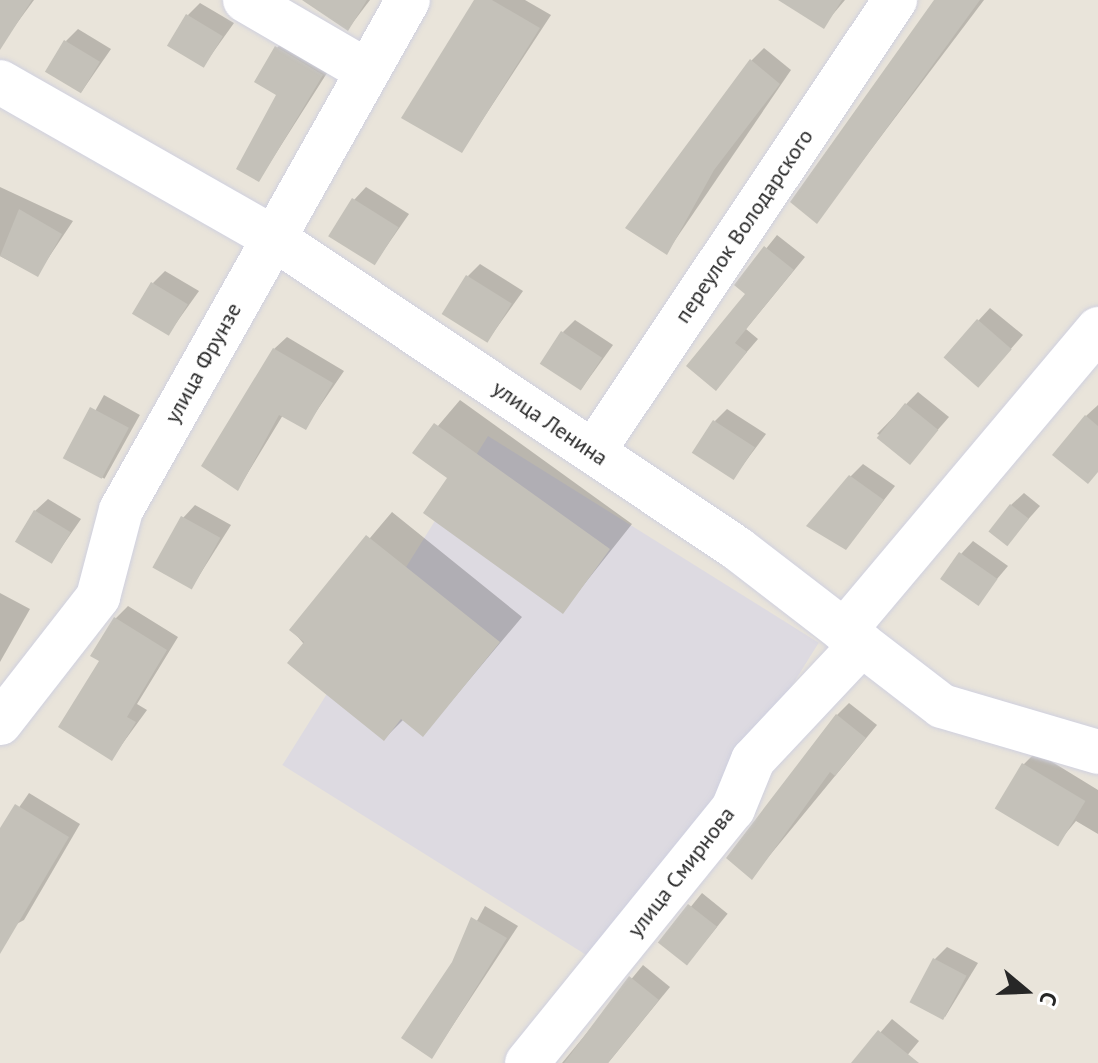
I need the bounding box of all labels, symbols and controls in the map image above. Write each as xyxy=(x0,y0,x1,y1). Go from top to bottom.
street label: переулок Володарского xyxy=(669,124,819,328)
street label: улица Фрунзе xyxy=(159,298,247,428)
street label: улица Ленина xyxy=(487,375,613,471)
street label: улица Смирнова xyxy=(622,802,740,942)
north arrow xyxy=(986,951,1066,1031)
text: С xyxy=(1033,988,1064,1009)

